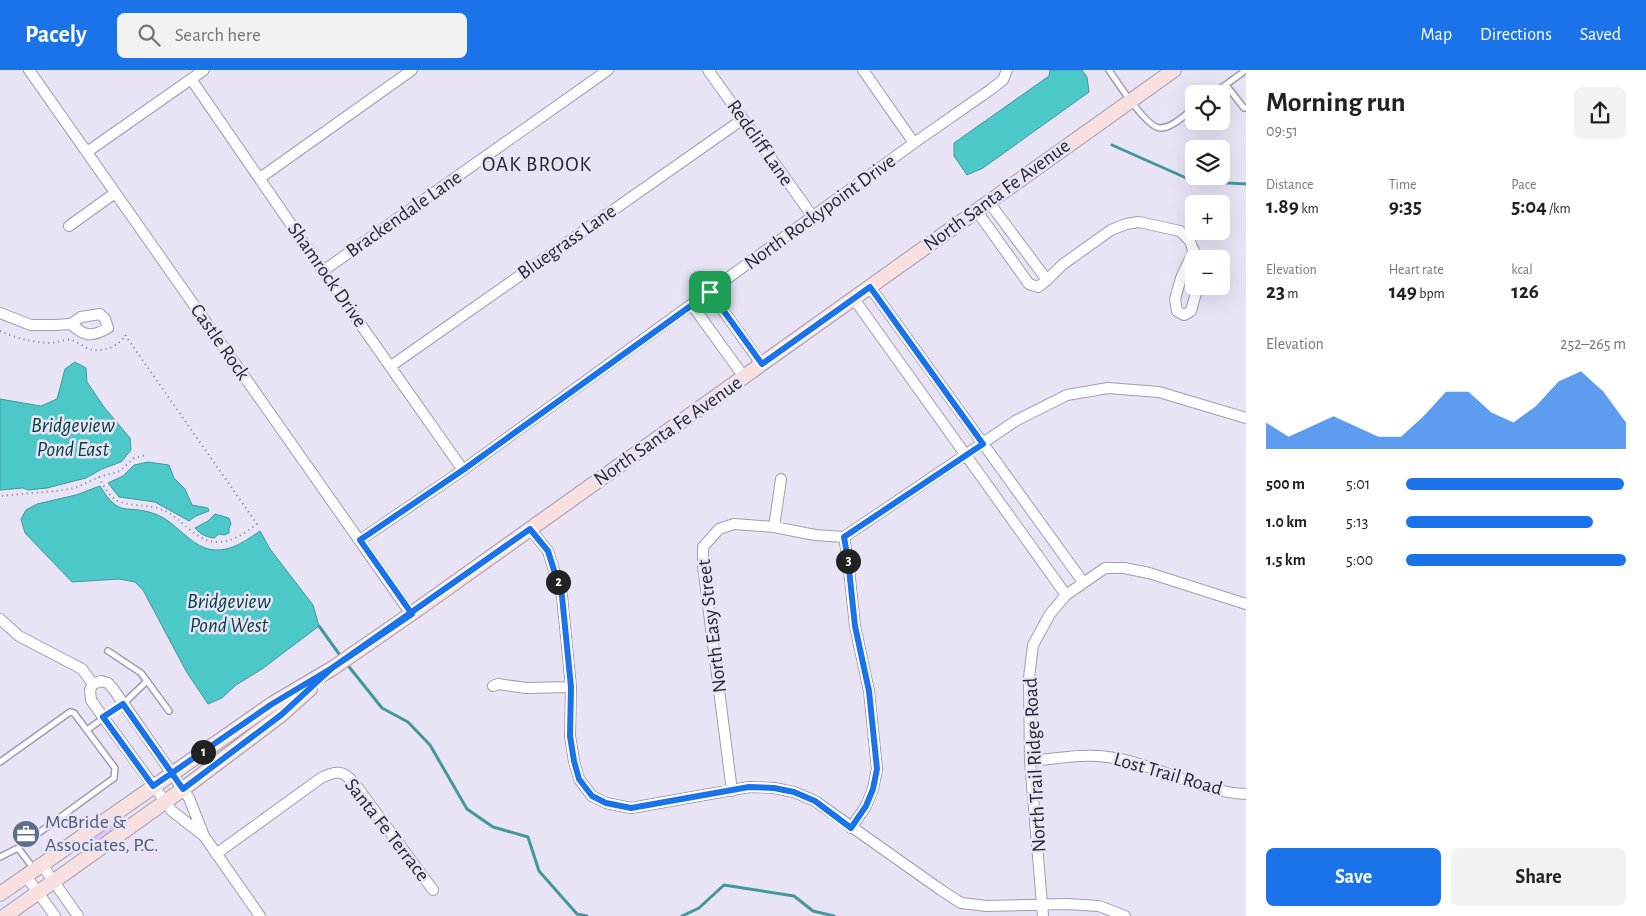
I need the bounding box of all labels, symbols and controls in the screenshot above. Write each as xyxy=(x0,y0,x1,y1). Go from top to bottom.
search box xyxy=(117,13,467,58)
icon: search xyxy=(135,21,163,49)
text: Pacely xyxy=(25,23,87,47)
text: Search here xyxy=(175,26,261,45)
text: Map xyxy=(1421,26,1452,44)
text: Directions xyxy=(1480,26,1552,44)
text: Saved xyxy=(1580,26,1621,44)
map controls xyxy=(1185,85,1230,295)
button: locate xyxy=(1185,85,1230,130)
button: share xyxy=(1574,87,1626,139)
text: Morning run xyxy=(1266,89,1406,117)
street label: Redcliff Lane xyxy=(723,96,797,190)
text: 09:51 xyxy=(1266,123,1298,139)
street label: North Santa Fe Avenue xyxy=(920,135,1074,255)
button: layers xyxy=(1185,140,1230,185)
street label: North Rockypoint Drive xyxy=(741,151,899,273)
district label: OAK BROOK xyxy=(482,154,592,175)
street label: Brackendale Lane xyxy=(343,167,465,261)
text: Distance xyxy=(1266,178,1313,192)
text: Time xyxy=(1389,178,1417,192)
text: Pace xyxy=(1511,178,1537,192)
button: + xyxy=(1185,195,1230,240)
text: 1.89 xyxy=(1266,196,1299,217)
text: 9:35 xyxy=(1389,196,1422,217)
text: 5:04 xyxy=(1511,196,1547,217)
street label: Bluegrass Lane xyxy=(514,201,620,283)
text: km xyxy=(1299,202,1319,216)
text: /km xyxy=(1547,202,1571,216)
street label: Shamrock Drive xyxy=(284,219,370,331)
button: − xyxy=(1185,250,1230,295)
text: Elevation xyxy=(1266,263,1317,277)
text: Heart rate xyxy=(1389,263,1444,277)
text: kcal xyxy=(1511,263,1533,277)
pin xyxy=(689,271,731,313)
icon: arrive xyxy=(696,278,724,306)
text: 23 xyxy=(1266,281,1285,302)
text: 149 xyxy=(1389,281,1417,302)
text: 126 xyxy=(1511,281,1539,302)
text: m xyxy=(1285,287,1298,301)
text: bpm xyxy=(1417,287,1445,301)
street label: Castle Rock xyxy=(187,300,253,384)
text: Elevation xyxy=(1266,336,1324,352)
text: 252–265 m xyxy=(1560,336,1626,352)
street label: North Santa Fe Avenue xyxy=(590,372,746,490)
water label: Bridgeview Pond East xyxy=(31,415,116,460)
text: 500 m xyxy=(1266,476,1305,492)
text: 5:01 xyxy=(1346,476,1370,492)
text: 1.0 km xyxy=(1266,514,1307,530)
text: 5:13 xyxy=(1346,514,1368,530)
pin: 3 xyxy=(836,548,860,574)
text: 1.5 km xyxy=(1266,552,1306,568)
text: 5:00 xyxy=(1346,552,1373,568)
text: 3 xyxy=(845,554,852,568)
street label: North Easy Street xyxy=(694,558,730,694)
pin: 2 xyxy=(546,570,570,594)
text: 2 xyxy=(555,575,562,589)
water label: Bridgeview Pond West xyxy=(187,591,272,636)
street label: North Trail Ridge Road xyxy=(1020,677,1050,853)
pin: 1 xyxy=(190,740,216,764)
text: 1 xyxy=(201,745,206,759)
street label: Lost Trail Road xyxy=(1111,749,1225,799)
street label: Santa Fe Terrace xyxy=(341,775,433,885)
place label: McBride & Associates, P.C. xyxy=(45,812,159,855)
office icon: McBride & Associates, P.C. xyxy=(11,819,41,849)
button: Save xyxy=(1266,848,1441,906)
button: Share xyxy=(1451,848,1626,906)

